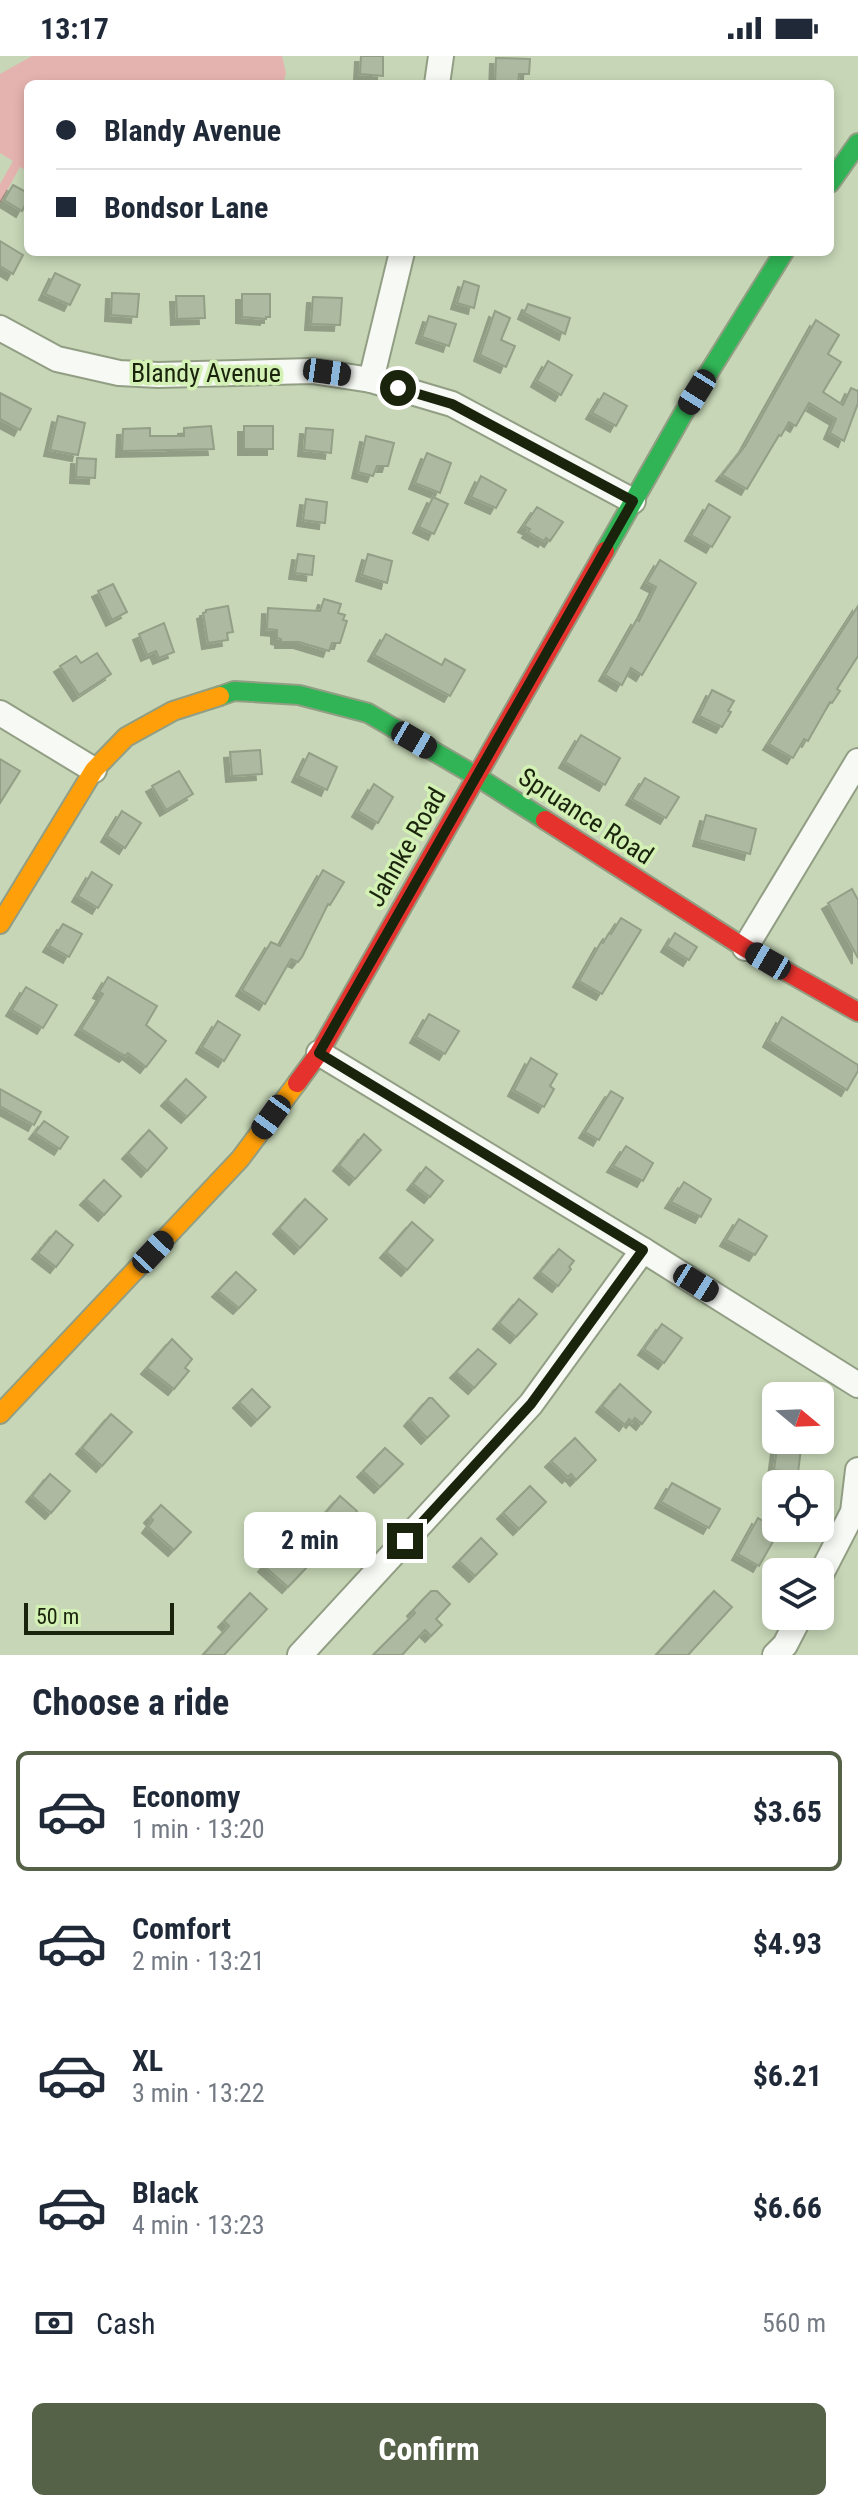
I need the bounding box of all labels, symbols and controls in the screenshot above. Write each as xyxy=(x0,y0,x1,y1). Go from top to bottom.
text: 13:17 xyxy=(40,11,109,46)
text: Blandy Avenue xyxy=(104,113,281,148)
text: Bondsor Lane xyxy=(104,190,268,225)
car xyxy=(302,357,352,387)
street label: Blandy Avenue xyxy=(131,358,281,388)
car xyxy=(674,365,720,419)
route start xyxy=(380,370,416,406)
car xyxy=(387,718,441,762)
street label: Spruance Road xyxy=(513,761,659,871)
street label: Jahnke Road xyxy=(360,782,452,912)
car xyxy=(741,939,795,983)
car xyxy=(247,1091,295,1143)
car xyxy=(128,1226,178,1278)
car xyxy=(669,1260,723,1306)
north arrow xyxy=(762,1382,834,1454)
map controls xyxy=(762,1382,834,1630)
button: locate xyxy=(762,1470,834,1542)
callout: 2 min xyxy=(245,1513,377,1569)
route end xyxy=(387,1523,423,1559)
text: 2 min xyxy=(281,1525,339,1555)
button: layers xyxy=(762,1558,834,1630)
scale bar xyxy=(24,1599,174,1635)
text: 50 m xyxy=(36,1604,79,1629)
text: Choose a ride xyxy=(32,1682,229,1724)
icon: car xyxy=(36,1775,108,1847)
text: Economy xyxy=(132,1779,240,1814)
text: $3.65 xyxy=(753,1794,822,1829)
text: 1 min · 13:20 xyxy=(132,1814,265,1844)
icon: car xyxy=(36,1907,108,1979)
text: Comfort xyxy=(132,1911,231,1946)
text: $4.93 xyxy=(753,1926,822,1961)
text: 2 min · 13:21 xyxy=(132,1946,265,1976)
icon: car xyxy=(36,2039,108,2111)
text: XL xyxy=(132,2043,163,2078)
text: $6.21 xyxy=(753,2058,822,2093)
text: 3 min · 13:22 xyxy=(132,2078,265,2108)
icon: car xyxy=(36,2171,108,2243)
text: Black xyxy=(132,2175,199,2210)
text: $6.66 xyxy=(753,2190,822,2225)
text: 4 min · 13:23 xyxy=(132,2210,265,2240)
icon: cash xyxy=(32,2301,76,2345)
text: Cash xyxy=(96,2306,156,2341)
text: 560 m xyxy=(762,2308,826,2338)
button: Confirm xyxy=(32,2403,826,2495)

